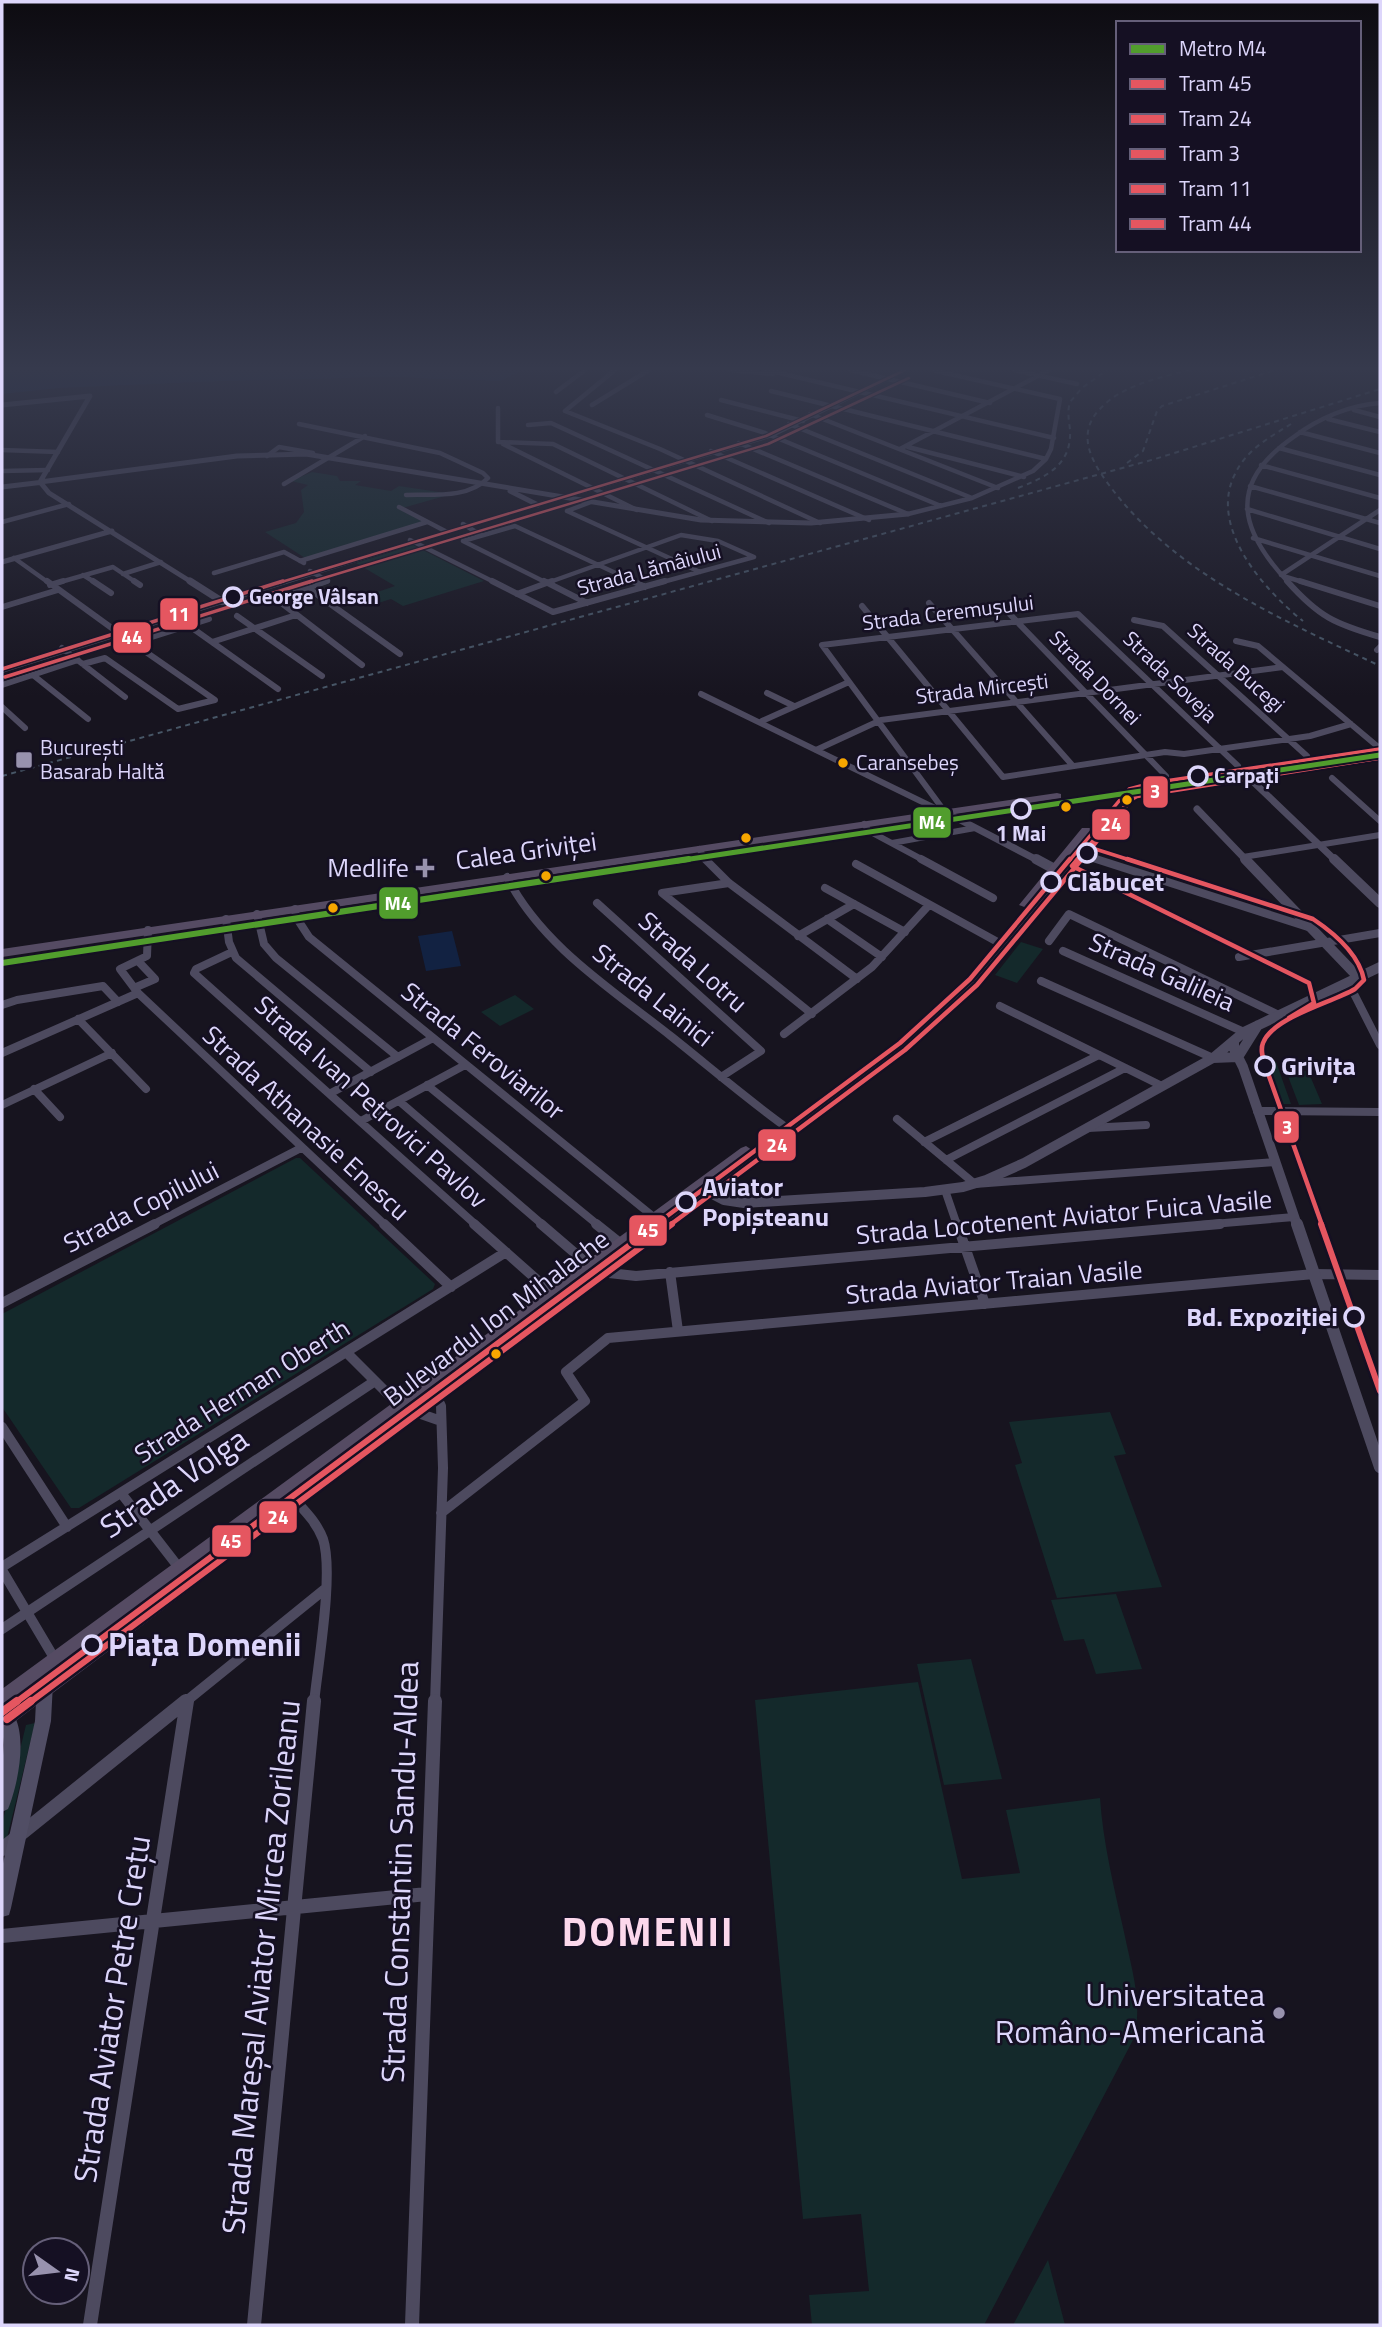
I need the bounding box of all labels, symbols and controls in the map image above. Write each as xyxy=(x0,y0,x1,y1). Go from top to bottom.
legend xyxy=(1116,21,1361,252)
text: Metro M4 xyxy=(1179,32,1267,64)
text: Tram 45 xyxy=(1179,67,1252,99)
text: Tram 24 xyxy=(1179,102,1252,134)
text: Tram 3 xyxy=(1179,137,1240,169)
text: Tram 11 xyxy=(1179,172,1252,204)
text: Tram 44 xyxy=(1179,207,1252,239)
street label: Strada Lămâiului xyxy=(573,534,724,604)
place label: George Vâlsan xyxy=(249,580,379,612)
street label: Strada Ceremușului xyxy=(860,586,1035,638)
marker: George Vâlsan xyxy=(223,587,243,607)
line badge: 11 xyxy=(159,597,199,631)
text: 11 xyxy=(168,599,190,628)
street label: Strada Bucegi xyxy=(1181,615,1293,720)
line badge: 44 xyxy=(112,621,152,654)
text: 44 xyxy=(121,622,143,651)
street label: Strada Dornei xyxy=(1042,623,1149,732)
street label: Strada Soveja xyxy=(1116,623,1225,730)
street label: Strada Mircești xyxy=(914,664,1050,712)
place label: București Basarab Haltă xyxy=(40,731,165,787)
place label: Caransebeș xyxy=(856,746,959,778)
marker: București Basarab Haltă xyxy=(14,750,34,770)
marker: Caransebeș xyxy=(836,756,850,770)
place label: Carpați xyxy=(1214,759,1279,791)
marker: Carpați xyxy=(1188,766,1208,786)
line badge: 3 xyxy=(1142,775,1169,809)
text: 3 xyxy=(1150,776,1160,805)
unlabelled marker xyxy=(1120,793,1134,807)
marker: 1 Mai xyxy=(1011,799,1031,819)
unlabelled marker xyxy=(1059,800,1073,814)
line badge: M4 xyxy=(912,806,952,839)
text: M4 xyxy=(919,807,945,836)
line badge: 24 xyxy=(1091,808,1131,841)
text: 24 xyxy=(1100,809,1122,838)
place label: 1 Mai xyxy=(996,817,1046,849)
street label: Calea Griviței xyxy=(453,821,599,880)
unlabelled marker xyxy=(739,831,753,845)
unlabelled marker xyxy=(1077,843,1097,863)
place label: Medlife xyxy=(327,848,409,887)
marker: Medlife xyxy=(415,858,435,878)
place label: Clăbucet xyxy=(1067,862,1164,901)
unlabelled marker xyxy=(539,869,553,883)
marker: Clăbucet xyxy=(1041,872,1061,892)
line badge: M4 xyxy=(378,886,419,920)
text: M4 xyxy=(385,888,411,917)
unlabelled marker xyxy=(326,901,340,915)
street label: Strada Lotru xyxy=(630,902,757,1021)
street label: Strada Galileia xyxy=(1083,922,1241,1021)
street label: Strada Lainici xyxy=(585,934,722,1056)
street label: Strada Feroviarilor xyxy=(393,972,574,1129)
street label: Strada Ivan Petrovici Pavlov xyxy=(246,986,497,1217)
street label: Strada Athanasie Enescu xyxy=(194,1016,419,1229)
place label: Grivița xyxy=(1281,1046,1356,1085)
marker: Grivița xyxy=(1255,1056,1275,1076)
line badge: 3 xyxy=(1273,1110,1300,1144)
text: 3 xyxy=(1282,1112,1292,1141)
line badge: 24 xyxy=(757,1128,797,1162)
text: 24 xyxy=(766,1130,788,1159)
street label: Strada Copilului xyxy=(56,1151,225,1262)
place label: Aviator Popișteanu xyxy=(702,1167,829,1236)
street label: Strada Locotenent Aviator Fuica Vasile xyxy=(854,1179,1274,1254)
marker: Aviator Popișteanu xyxy=(676,1192,696,1212)
line badge: 45 xyxy=(628,1214,668,1247)
text: 45 xyxy=(637,1215,659,1244)
street label: Bulevardul Ion Mihalache xyxy=(375,1220,617,1416)
street label: Strada Aviator Traian Vasile xyxy=(844,1249,1144,1314)
place label: Bd. Expoziției xyxy=(1186,1297,1338,1336)
marker: Bd. Expoziției xyxy=(1344,1307,1364,1327)
street label: Strada Herman Oberth xyxy=(126,1308,357,1473)
unlabelled marker xyxy=(489,1347,503,1361)
street label: Strada Volga xyxy=(90,1415,257,1550)
line badge: 24 xyxy=(258,1500,298,1534)
text: 24 xyxy=(267,1502,289,1531)
line badge: 45 xyxy=(211,1524,252,1558)
text: 45 xyxy=(220,1526,242,1555)
place label: Piața Domenii xyxy=(108,1620,301,1668)
marker: Piața Domenii xyxy=(82,1635,102,1655)
street label: Strada Constantin Sandu-Aldea xyxy=(368,1660,430,2084)
street label: Strada Mareșal Aviator Mircea Zorileanu xyxy=(208,1697,312,2236)
street label: Strada Aviator Petre Crețu xyxy=(60,1832,162,2186)
district label: DOMENII xyxy=(562,1901,734,1962)
place label: Universitatea Româno-Americană xyxy=(995,1970,1265,2055)
marker: Universitatea Româno-Americană xyxy=(1271,2005,1287,2021)
north arrow xyxy=(21,2236,91,2306)
text: N xyxy=(57,2265,89,2285)

